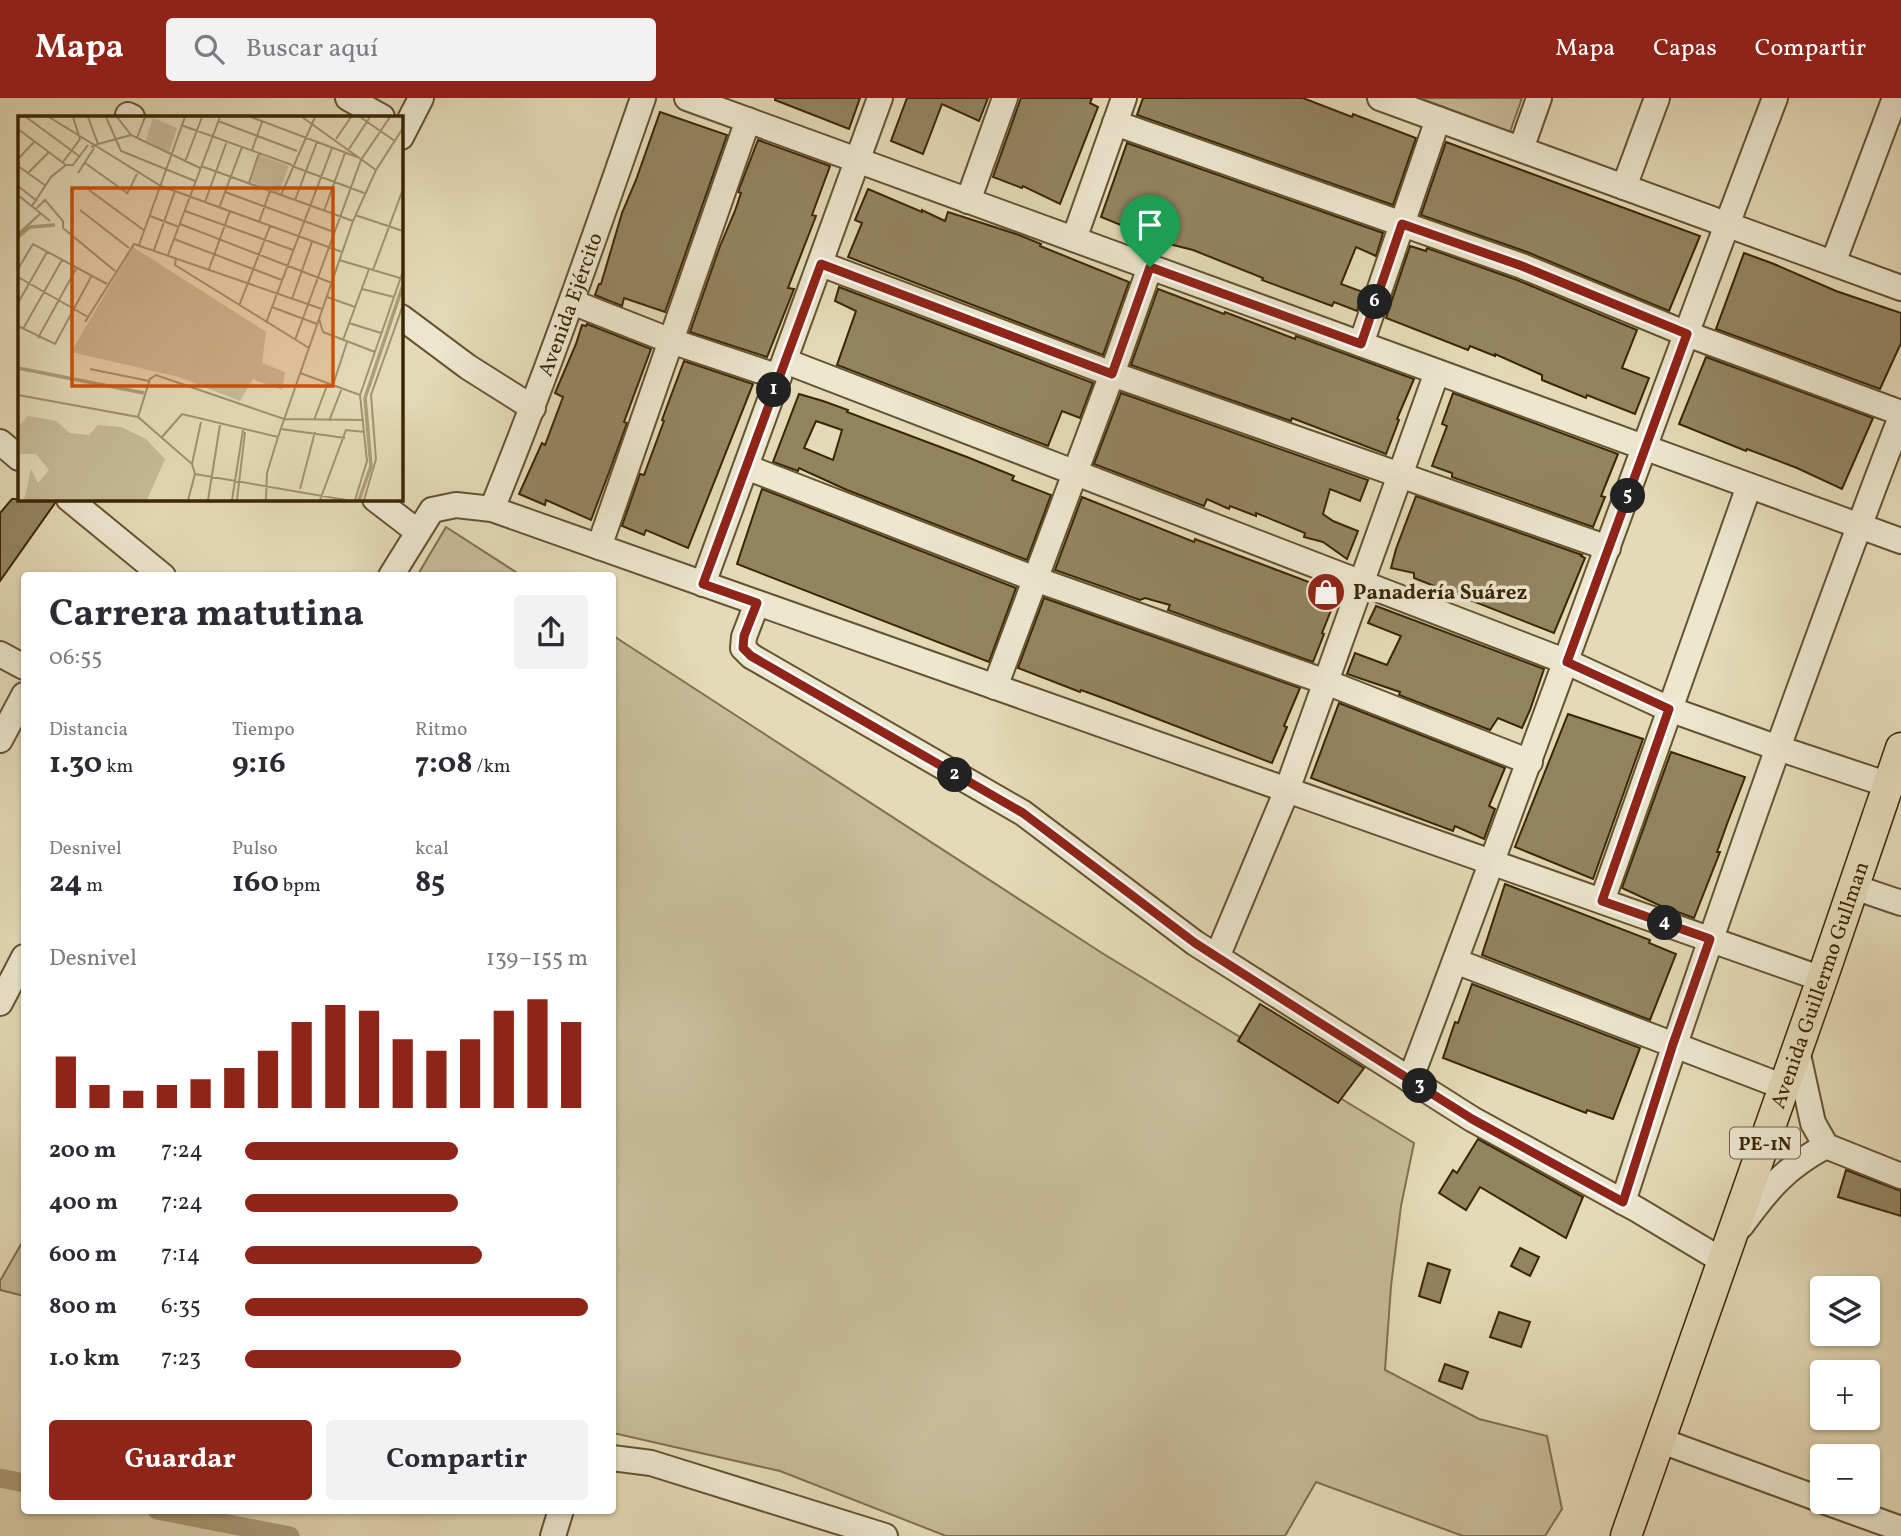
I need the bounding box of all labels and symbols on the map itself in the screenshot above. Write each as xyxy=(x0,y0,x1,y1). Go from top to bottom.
inset map xyxy=(18,116,402,500)
pin xyxy=(1120,195,1180,267)
street label: Avenida Ejército xyxy=(532,229,611,381)
pin: 6 xyxy=(1358,284,1392,320)
pin: 1 xyxy=(756,372,792,408)
pin: 5 xyxy=(1610,478,1646,514)
shop icon: Panadería Suárez xyxy=(1305,571,1347,613)
place label: Panadería Suárez xyxy=(1353,579,1527,608)
pin: 2 xyxy=(937,758,972,792)
street label: Avenida Guillermo Gullman xyxy=(1764,858,1877,1113)
pin: 4 xyxy=(1648,906,1682,940)
pin: 3 xyxy=(1402,1068,1438,1104)
road number: PE-1N xyxy=(1730,1128,1800,1158)

